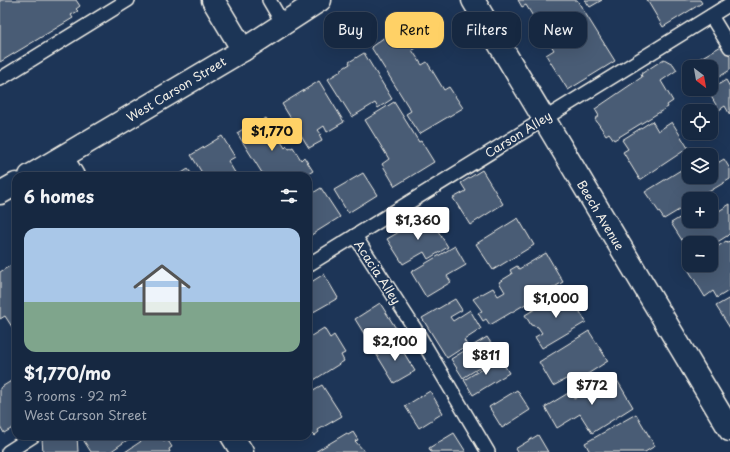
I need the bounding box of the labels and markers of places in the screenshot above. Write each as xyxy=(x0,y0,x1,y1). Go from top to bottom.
pin: $1,770 xyxy=(239,118,305,152)
pin: $1,360 xyxy=(385,207,451,241)
pin: $1,000 xyxy=(523,285,589,319)
pin: $2,100 xyxy=(362,328,428,362)
pin: $811 xyxy=(462,342,510,376)
pin: $772 xyxy=(568,372,616,406)

